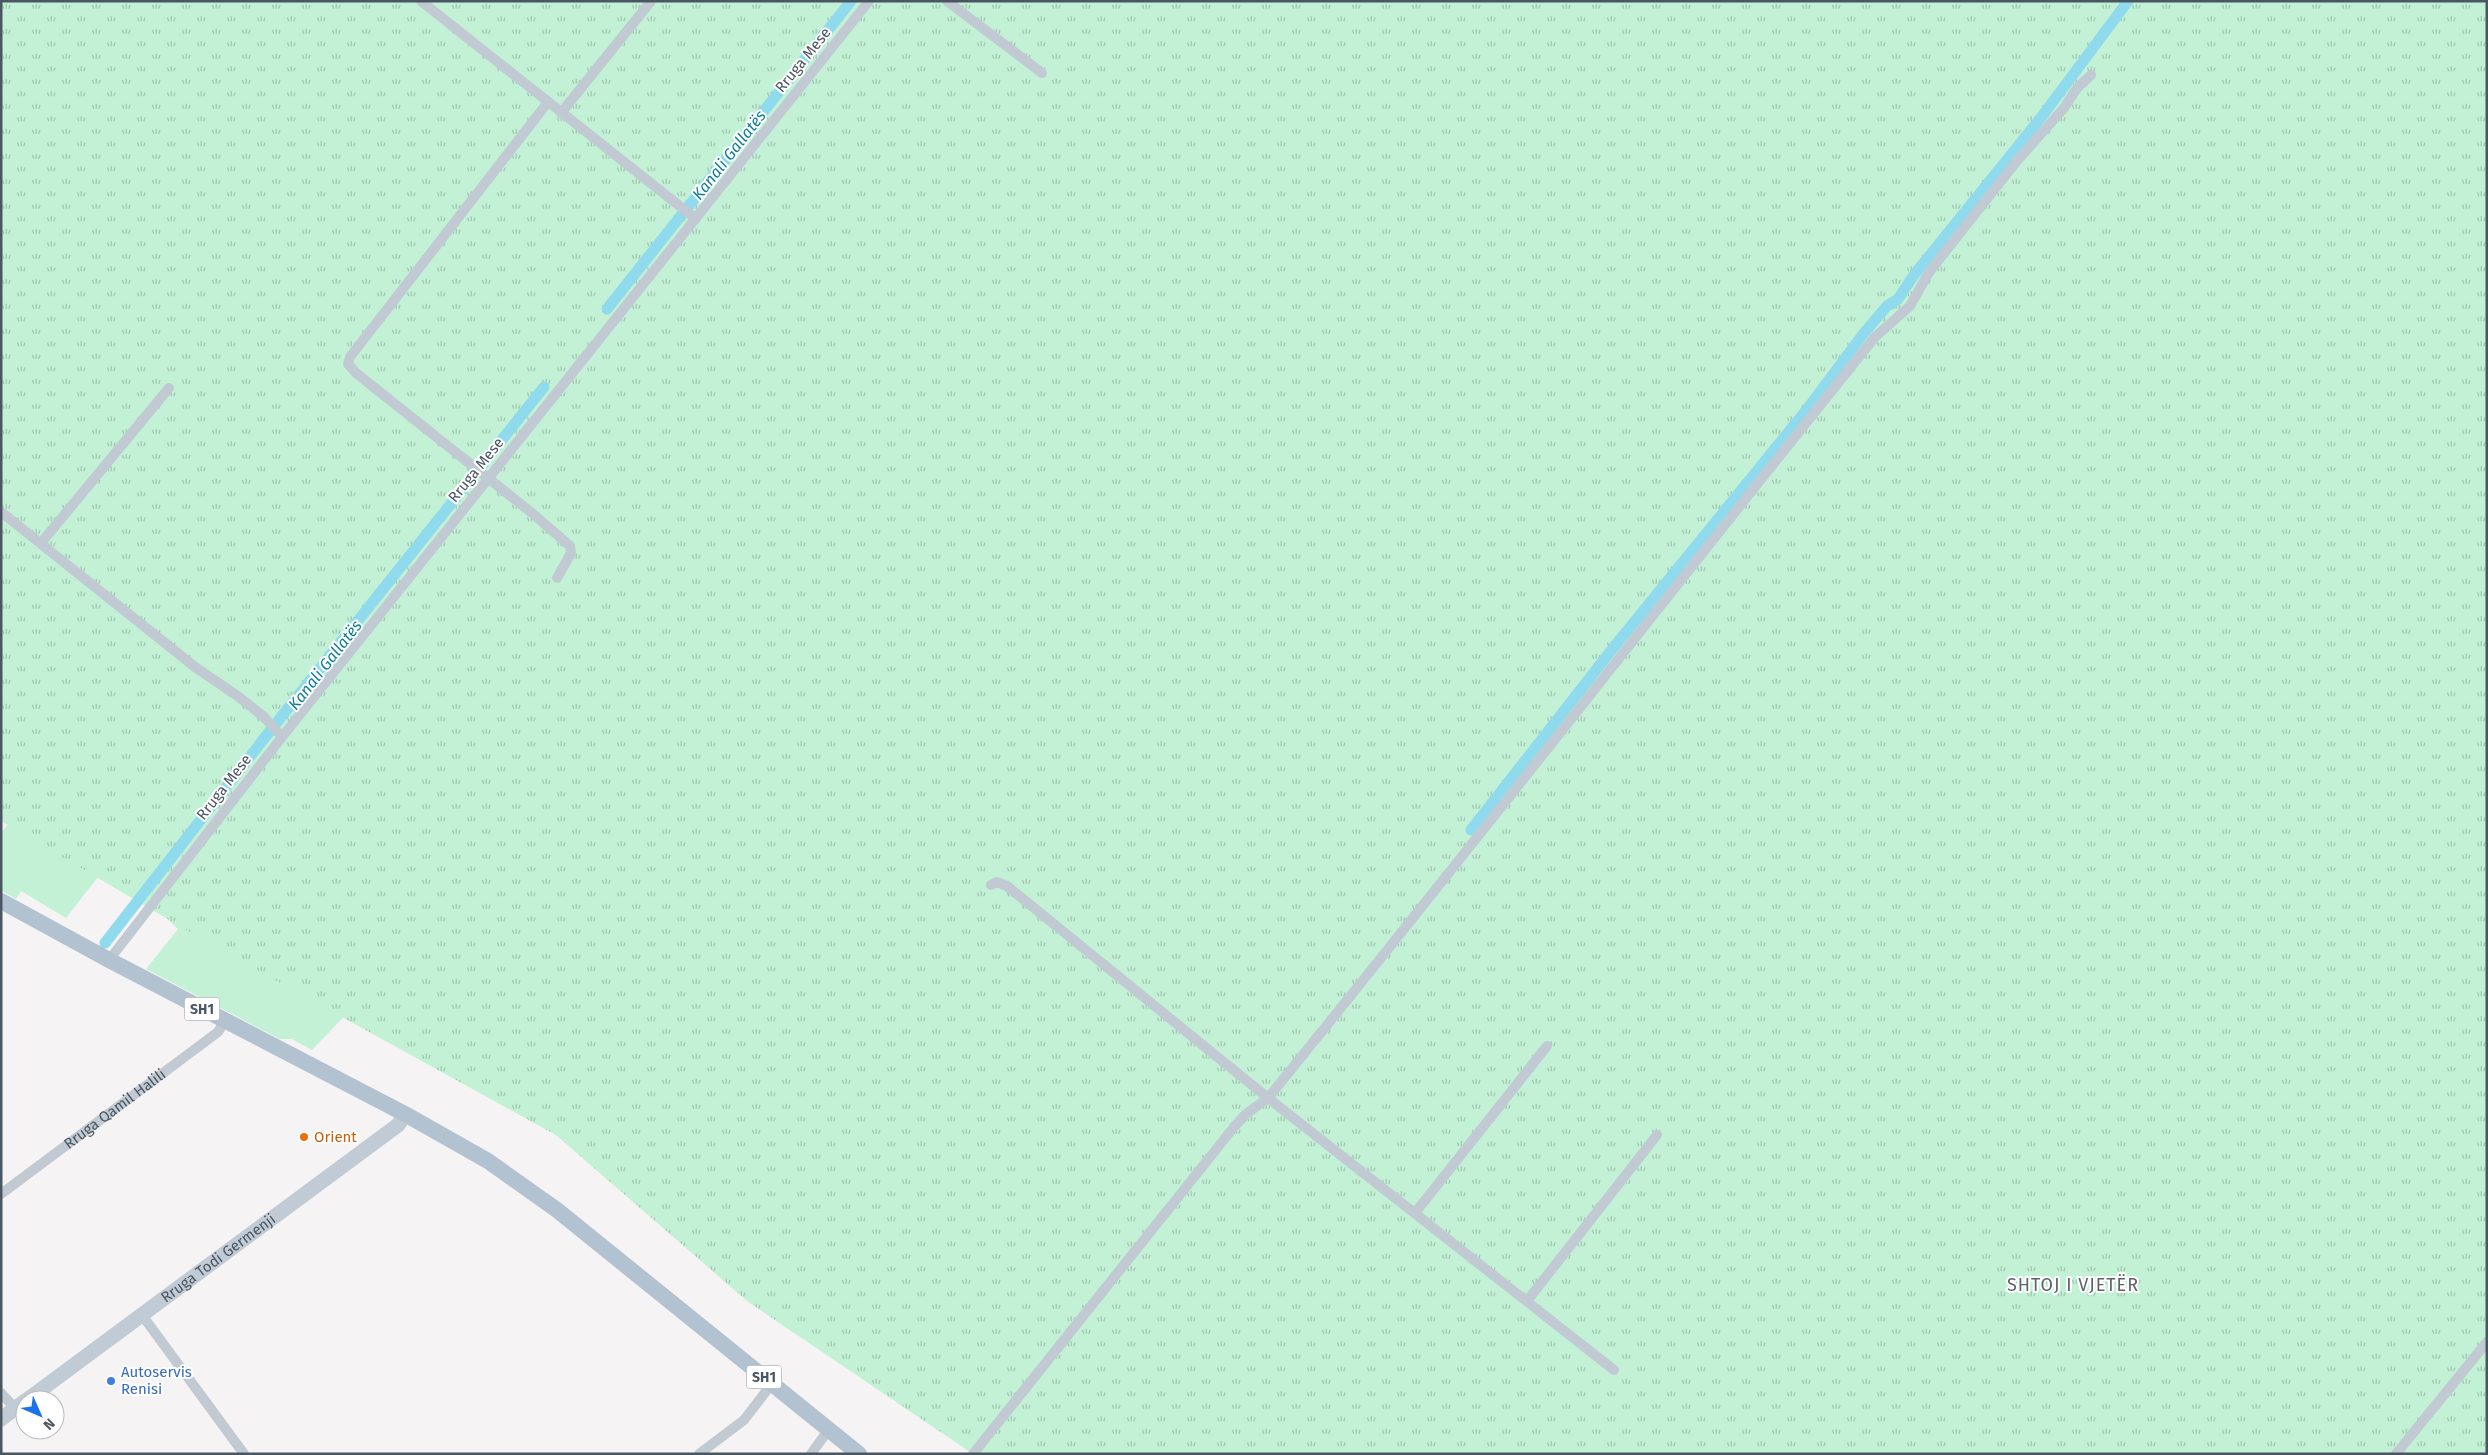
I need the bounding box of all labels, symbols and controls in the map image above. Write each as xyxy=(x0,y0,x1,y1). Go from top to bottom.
street label: Rruga Mese xyxy=(771,24,835,96)
water label: Kanali Gallatës xyxy=(688,107,770,203)
street label: Rruga Mese xyxy=(444,434,508,506)
water label: Kanali Gallatës xyxy=(284,617,366,713)
street label: Rruga Mese xyxy=(193,751,255,823)
road number: SH1 xyxy=(184,998,220,1021)
street label: Rruga Qamil Halili xyxy=(60,1065,169,1153)
place label: Orient xyxy=(314,1128,357,1146)
marker: Orient xyxy=(298,1131,310,1143)
street label: Rruga Todi Germenji xyxy=(157,1210,279,1307)
district label: SHTOJ I VJETËR xyxy=(2007,1274,2139,1296)
place label: Autoservis Renisi xyxy=(121,1363,192,1398)
road number: SH1 xyxy=(746,1365,782,1388)
marker: Autoservis Renisi xyxy=(105,1375,117,1387)
north arrow xyxy=(15,1390,65,1440)
text: N xyxy=(40,1415,58,1433)

